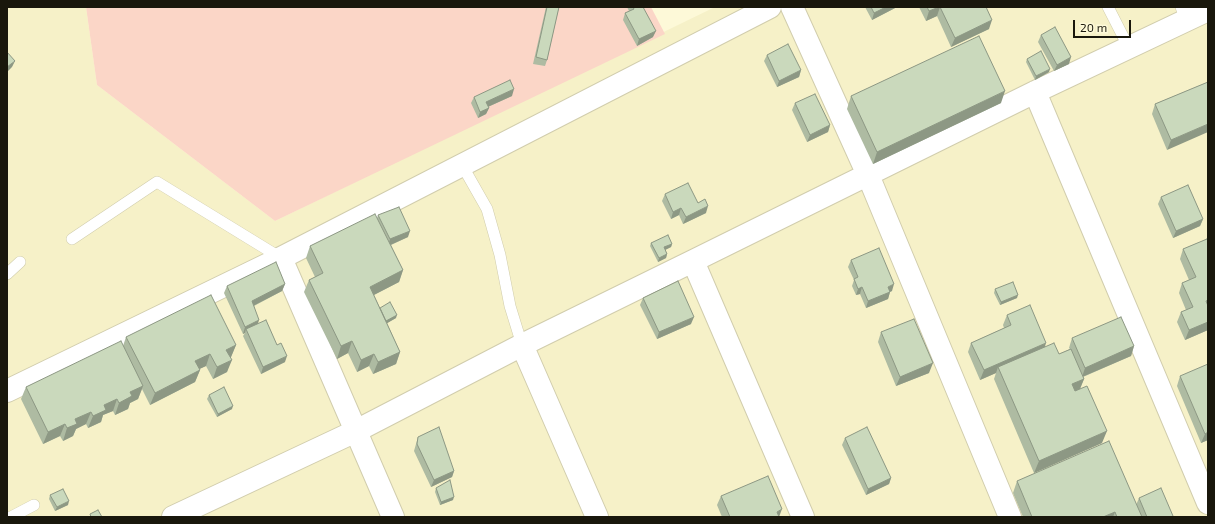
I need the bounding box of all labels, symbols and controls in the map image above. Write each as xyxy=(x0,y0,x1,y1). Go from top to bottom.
scale bar xyxy=(1075,12,1133,38)
text: 20 m xyxy=(1080,20,1107,34)

